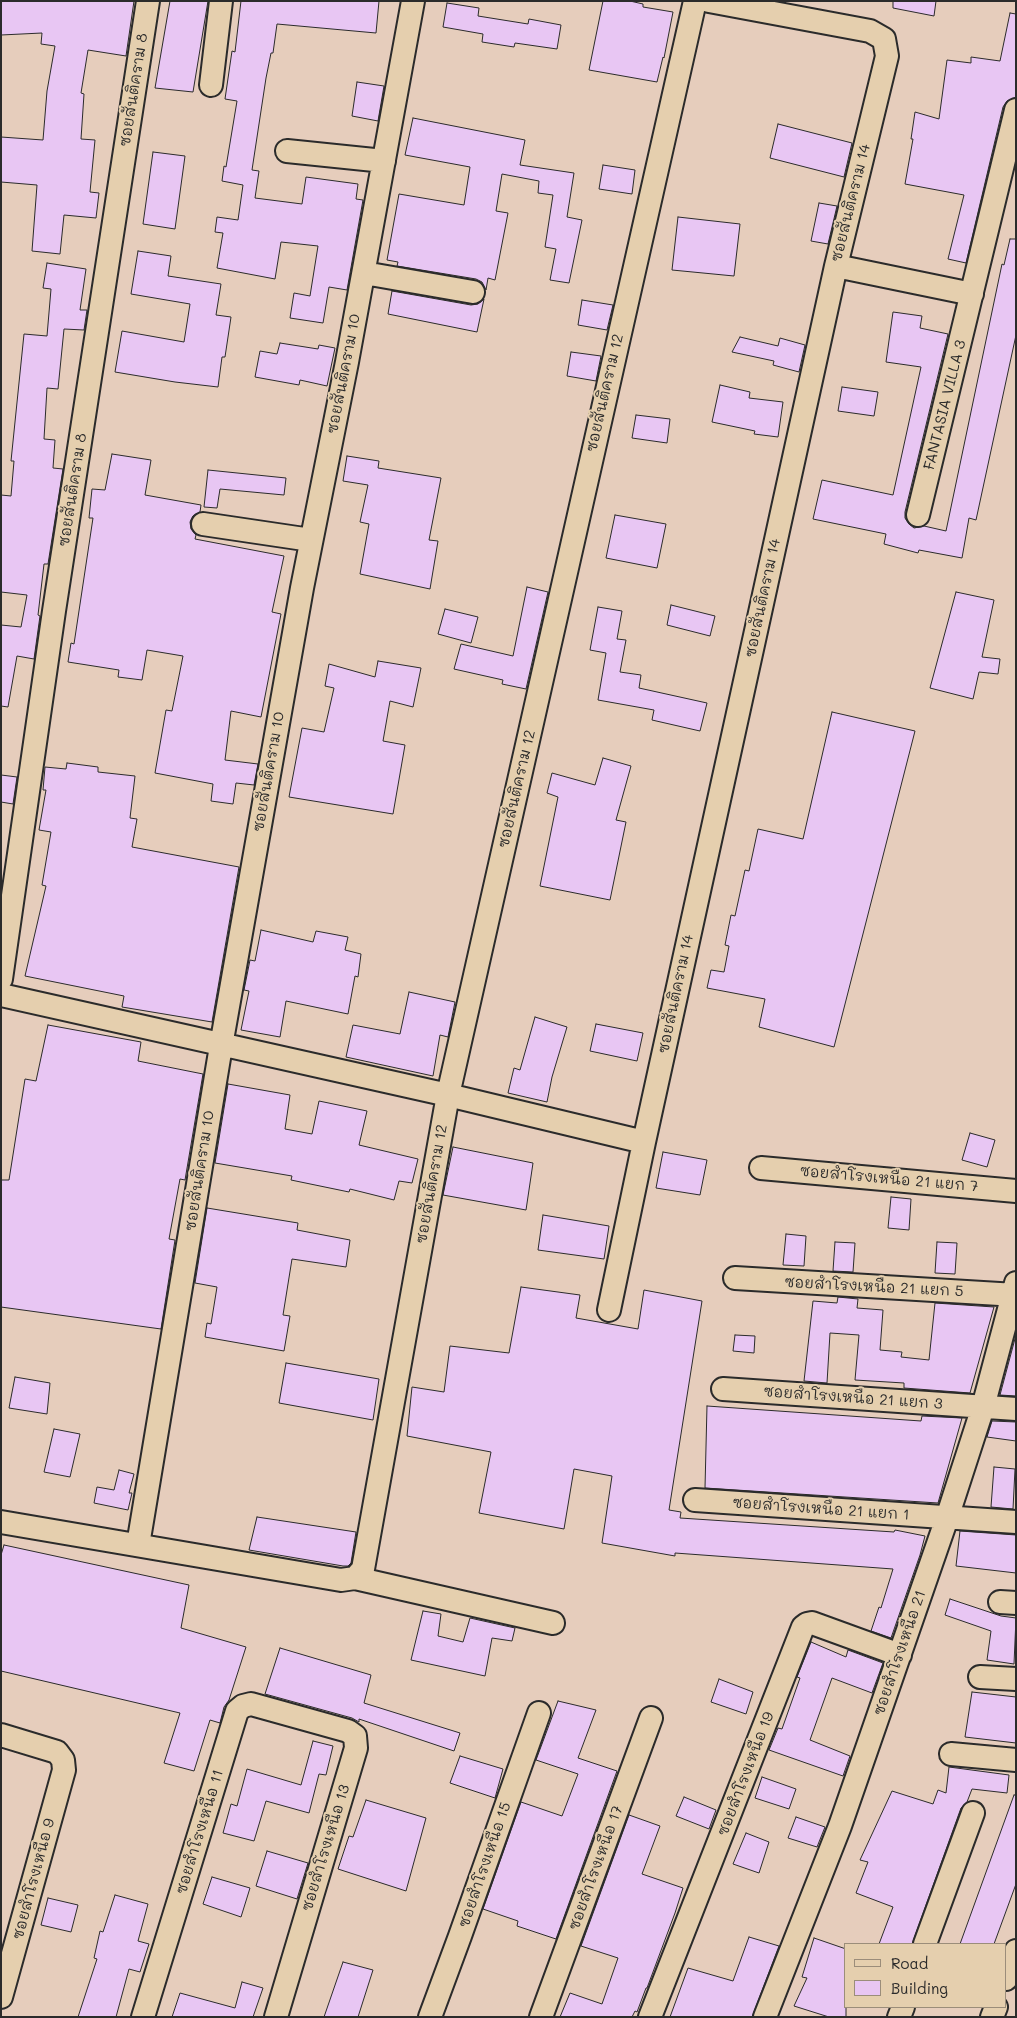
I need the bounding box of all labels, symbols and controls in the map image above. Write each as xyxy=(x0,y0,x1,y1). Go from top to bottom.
street label: ซอยสันติคราม 8 xyxy=(116,32,152,148)
street label: ซอยสันติคราม 14 xyxy=(828,142,874,264)
street label: ซอยสันติคราม 10 xyxy=(324,313,364,435)
street label: ซอยสันติคราม 12 xyxy=(583,332,627,454)
street label: FANTASIA VILLA 3 xyxy=(920,338,970,472)
street label: ซอยสันติคราม 8 xyxy=(55,432,91,548)
street label: ซอยสันติคราม 14 xyxy=(742,537,784,659)
street label: ซอยสันติคราม 10 xyxy=(250,711,288,833)
street label: ซอยสันติคราม 12 xyxy=(495,728,539,850)
street label: ซอยสันติคราม 14 xyxy=(655,933,697,1055)
street label: ซอยสันติคราม 10 xyxy=(182,1110,218,1232)
street label: ซอยสันติคราม 12 xyxy=(413,1123,451,1245)
street label: ซอยสำโรงเหนือ 21 แยก 7 xyxy=(799,1162,979,1196)
street label: ซอยสำโรงเหนือ 21 แยก 5 xyxy=(784,1273,964,1301)
street label: ซอยสำโรงเหนือ 21 แยก 3 xyxy=(763,1383,943,1413)
street label: ซอยสำโรงเหนือ 21 แยก 1 xyxy=(732,1494,910,1524)
street label: ซอยสำโรงเหนือ 21 xyxy=(870,1588,930,1718)
street label: ซอยสำโรงเหนือ 19 xyxy=(714,1709,778,1839)
street label: ซอยสำโรงเหนือ 11 xyxy=(172,1767,228,1897)
street label: ซอยสำโรงเหนือ 13 xyxy=(298,1782,354,1914)
street label: ซอยสำโรงเหนือ 15 xyxy=(455,1800,515,1930)
street label: ซอยสำโรงเหนือ 17 xyxy=(565,1803,627,1933)
street label: ซอยสำโรงเหนือ 9 xyxy=(9,1816,59,1942)
legend xyxy=(844,1943,1007,2008)
text: Road xyxy=(891,1953,928,1973)
text: Building xyxy=(891,1978,948,1998)

